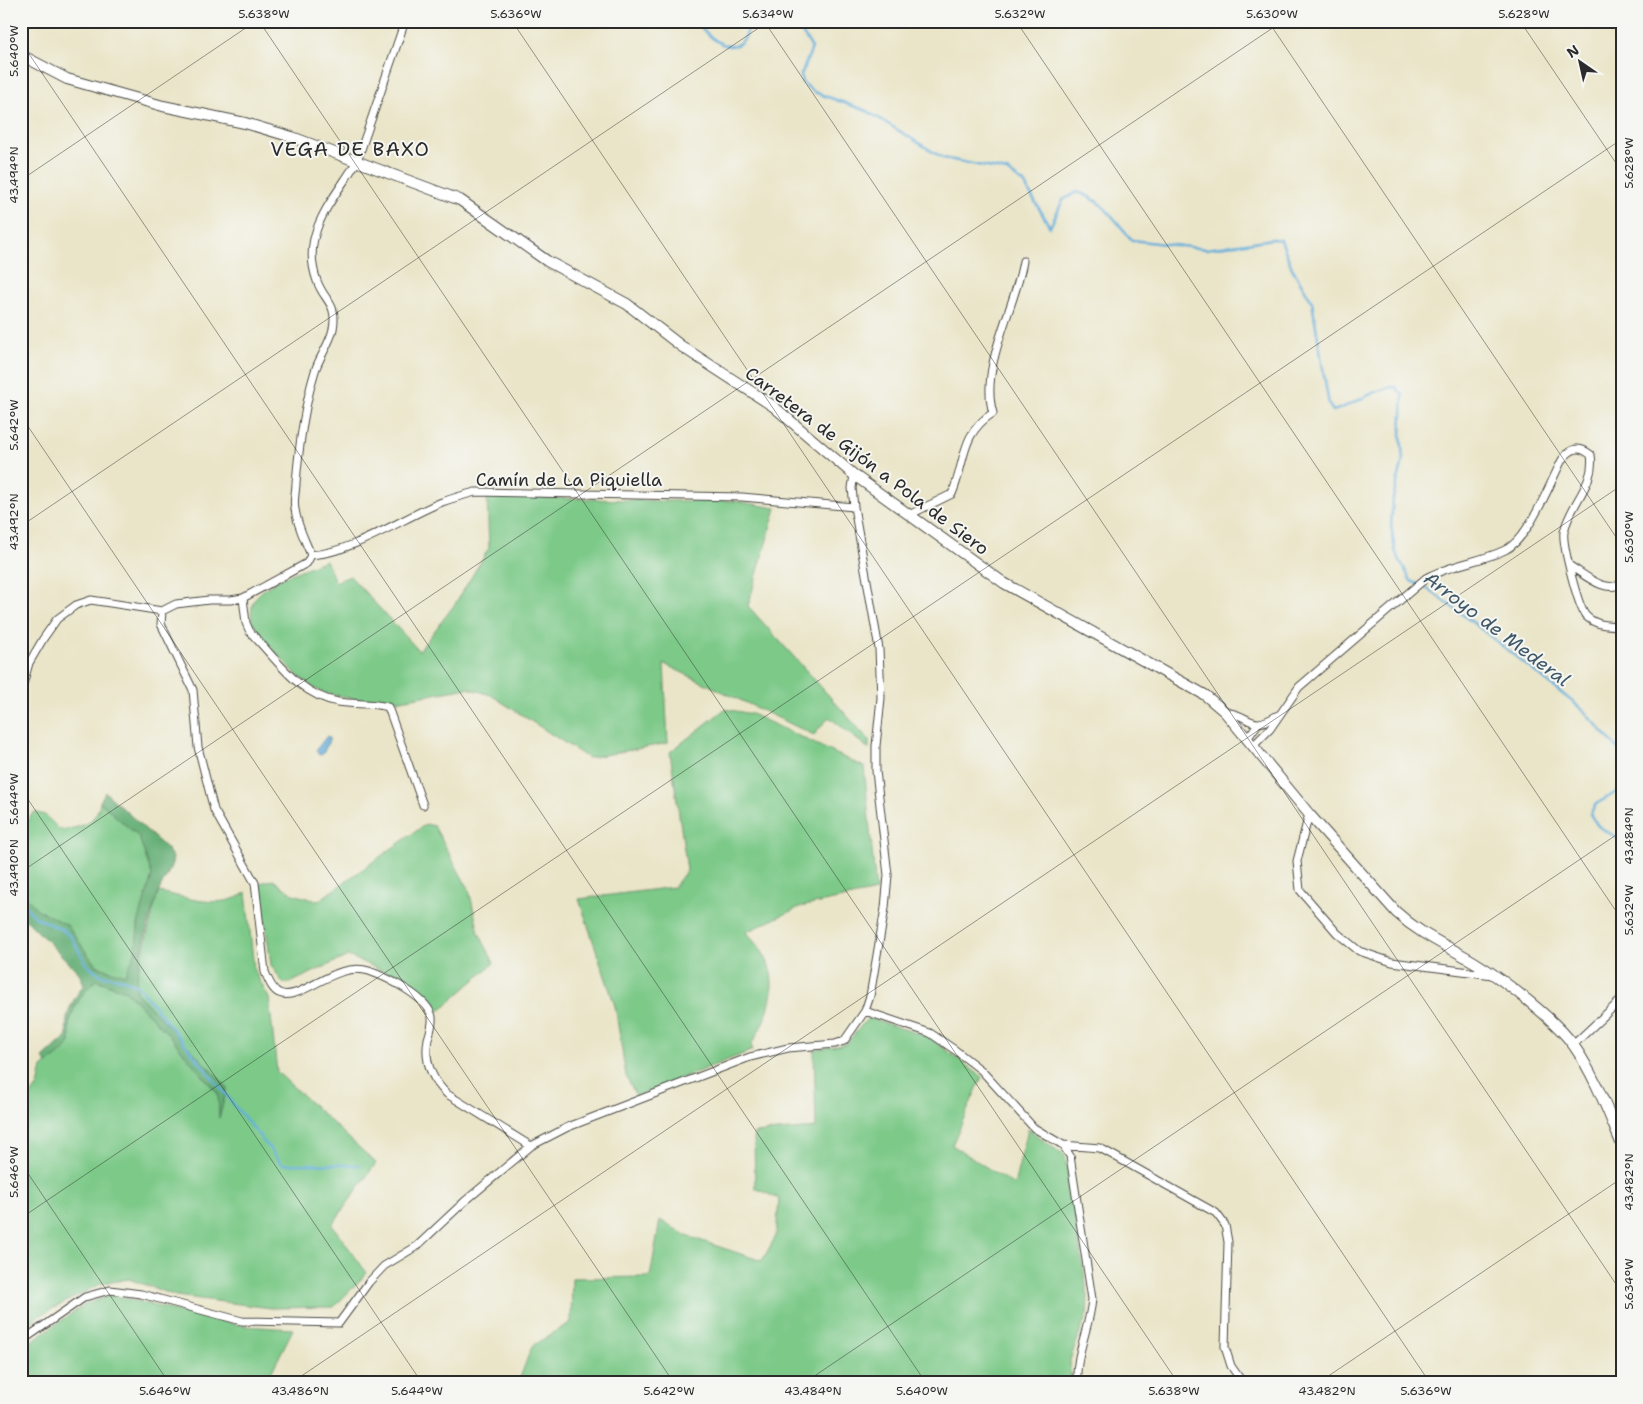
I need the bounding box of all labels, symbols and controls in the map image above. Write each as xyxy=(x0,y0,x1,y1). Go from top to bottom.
text: 5.638°W xyxy=(238,6,290,22)
text: 5.636°W xyxy=(490,6,542,22)
text: 5.634°W xyxy=(742,6,794,22)
text: 5.632°W xyxy=(994,6,1046,22)
text: 5.630°W xyxy=(1246,6,1298,22)
text: 5.628°W xyxy=(1498,6,1550,22)
text: 5.640°W xyxy=(6,25,22,77)
north arrow xyxy=(1556,38,1606,88)
text: N xyxy=(1563,41,1582,62)
district label: VEGA DE BAXO xyxy=(270,136,430,162)
text: 5.628°W xyxy=(1621,137,1637,189)
text: 43.494°N xyxy=(6,146,22,204)
street label: Carretera de Gijón a Pola de Siero xyxy=(740,361,994,561)
text: 5.642°W xyxy=(6,399,22,451)
street label: Camín de La Piquiella xyxy=(476,468,662,492)
text: 43.492°N xyxy=(6,493,22,551)
text: 5.630°W xyxy=(1621,511,1637,563)
water label: Arroyo de Mederal xyxy=(1419,566,1575,692)
text: 5.644°W xyxy=(6,773,22,825)
text: 43.484°N xyxy=(1621,807,1637,865)
text: 43.490°N xyxy=(6,839,22,897)
text: 5.632°W xyxy=(1621,884,1637,936)
text: 5.646°W xyxy=(6,1146,22,1198)
text: 43.482°N xyxy=(1621,1153,1637,1211)
text: 5.634°W xyxy=(1621,1258,1637,1310)
text: 5.646°W xyxy=(139,1383,191,1399)
text: 43.486°N xyxy=(271,1383,329,1399)
text: 5.644°W xyxy=(391,1383,443,1399)
text: 5.642°W xyxy=(643,1383,695,1399)
text: 43.484°N xyxy=(784,1383,842,1399)
text: 5.640°W xyxy=(896,1383,948,1399)
text: 5.638°W xyxy=(1148,1383,1200,1399)
text: 43.482°N xyxy=(1298,1383,1356,1399)
text: 5.636°W xyxy=(1400,1383,1452,1399)

